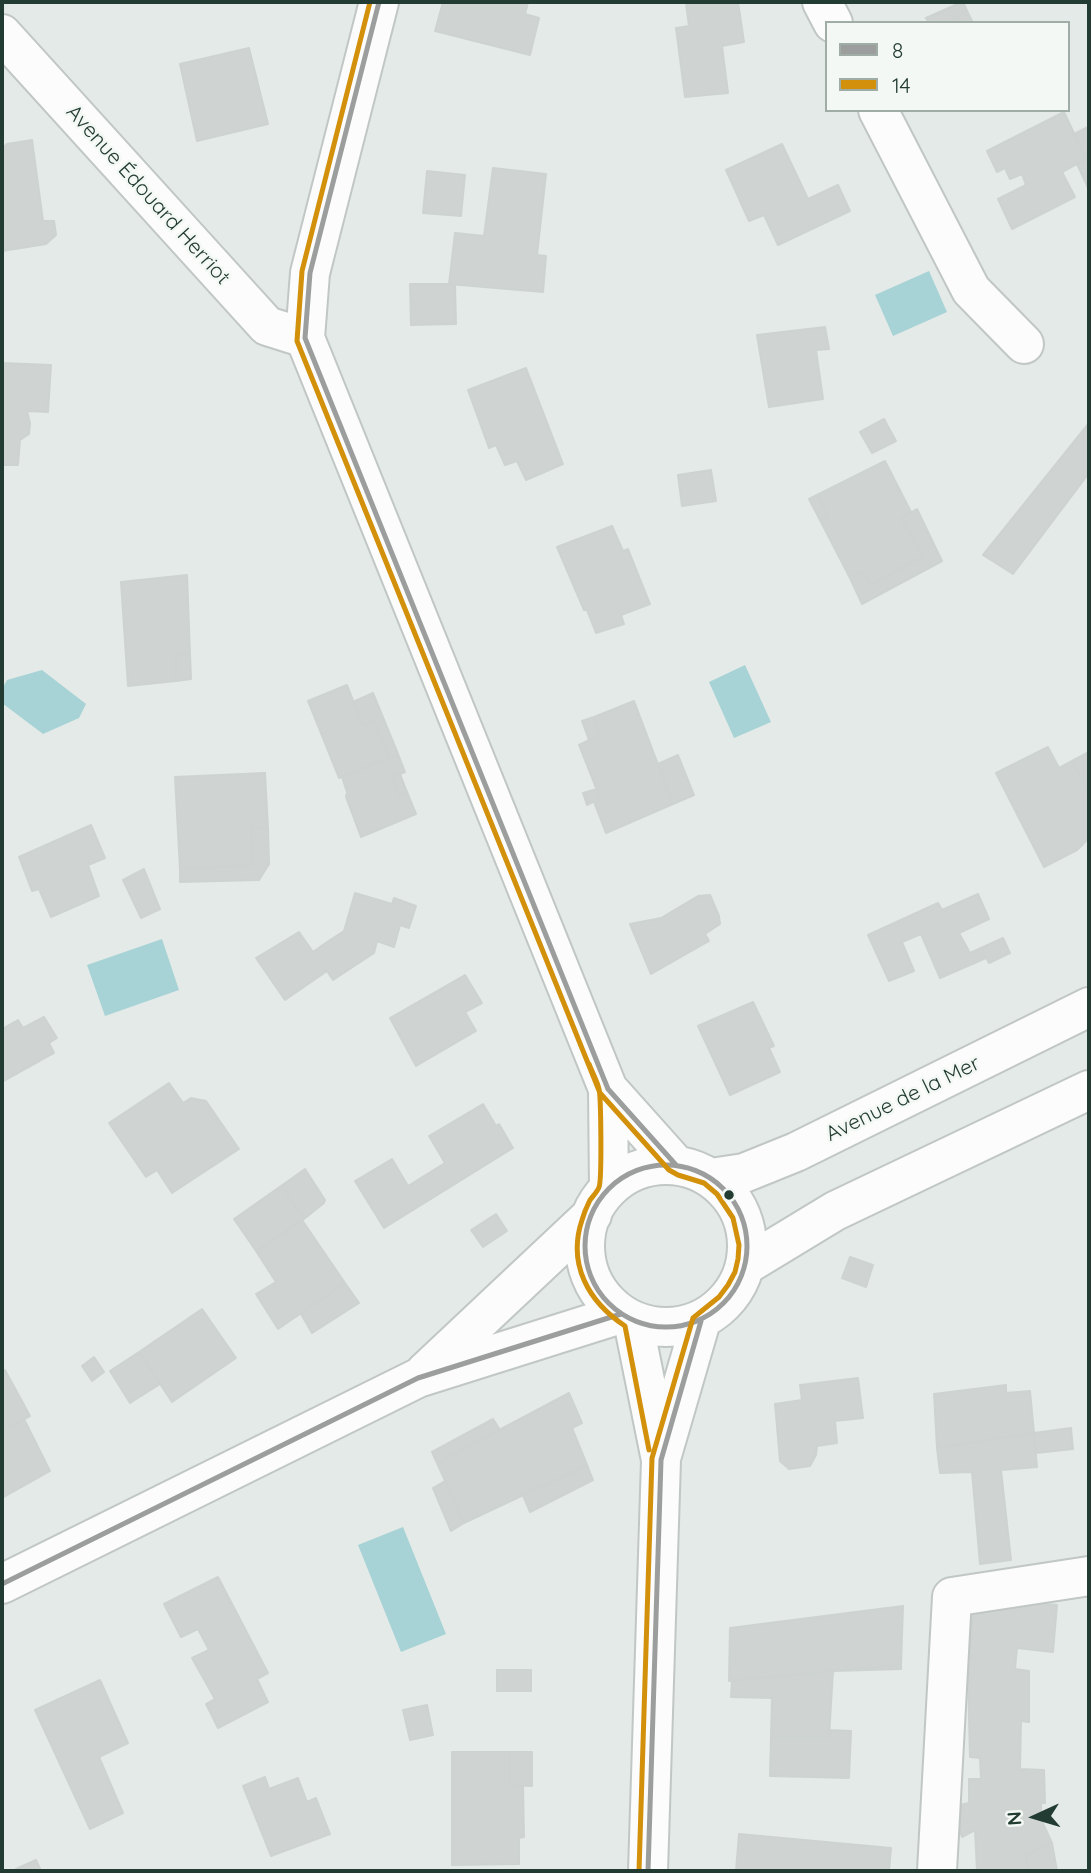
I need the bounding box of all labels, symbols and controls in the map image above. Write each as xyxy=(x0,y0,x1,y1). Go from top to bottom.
legend xyxy=(825,21,1070,112)
text: 8 xyxy=(892,37,903,63)
text: 14 xyxy=(892,72,911,98)
street label: Avenue Édouard Herriot xyxy=(61,100,235,290)
street label: Avenue de la Mer xyxy=(822,1051,984,1147)
unlabelled marker xyxy=(722,1188,736,1202)
north arrow xyxy=(1000,1782,1070,1852)
text: N xyxy=(1002,1811,1027,1826)

